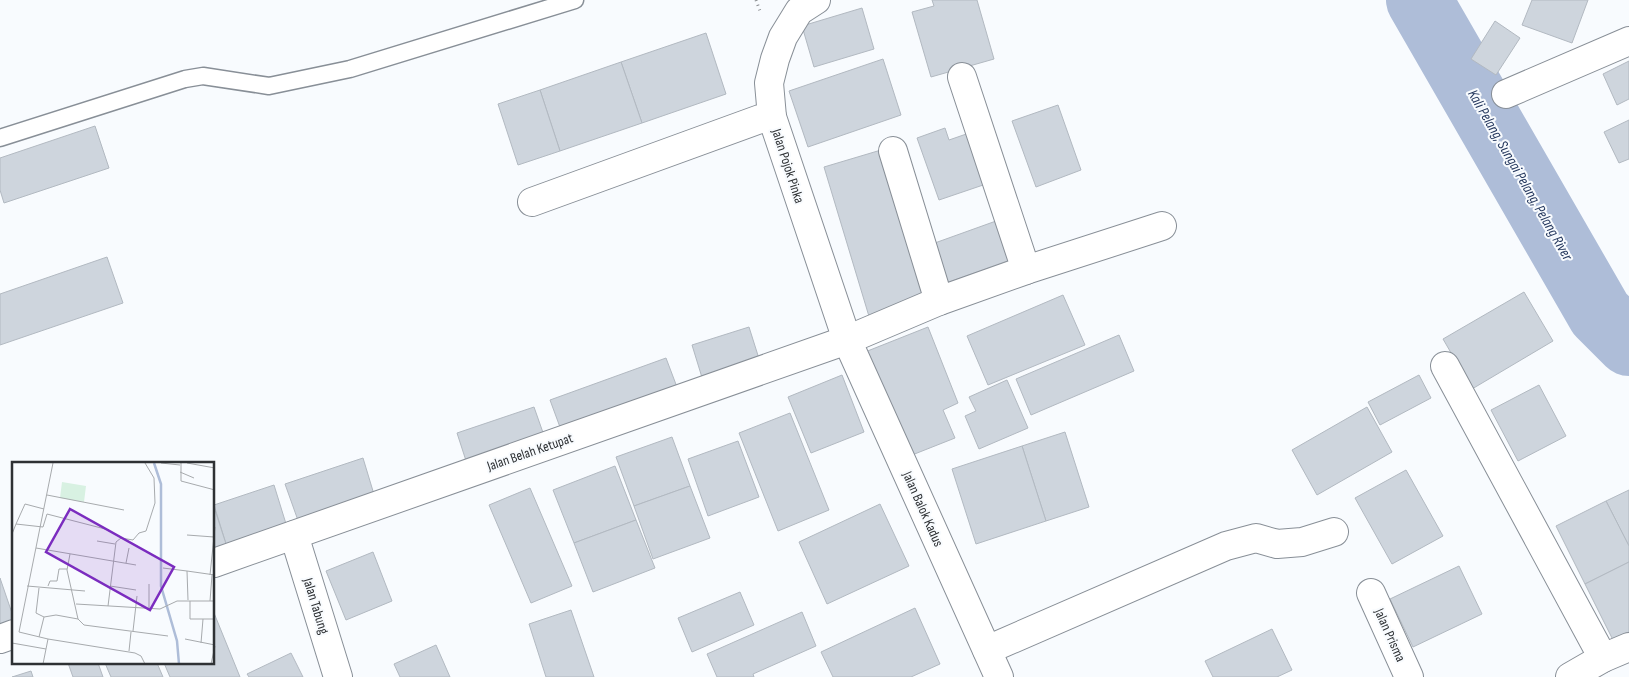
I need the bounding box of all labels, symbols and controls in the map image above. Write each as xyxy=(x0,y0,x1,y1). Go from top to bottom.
water label: Kali Pelang, Sungai Pelang, Pelang River xyxy=(1463,86,1577,264)
street label: Jalan Pojok Pinka xyxy=(768,126,808,205)
street label: Jalan Belah Ketupat xyxy=(484,429,575,475)
inset map xyxy=(12,462,215,664)
street label: Jalan Balok Kadus xyxy=(898,468,947,549)
street label: Jalan Tabung xyxy=(299,575,333,637)
street label: Jalan Prisma xyxy=(1370,605,1409,664)

